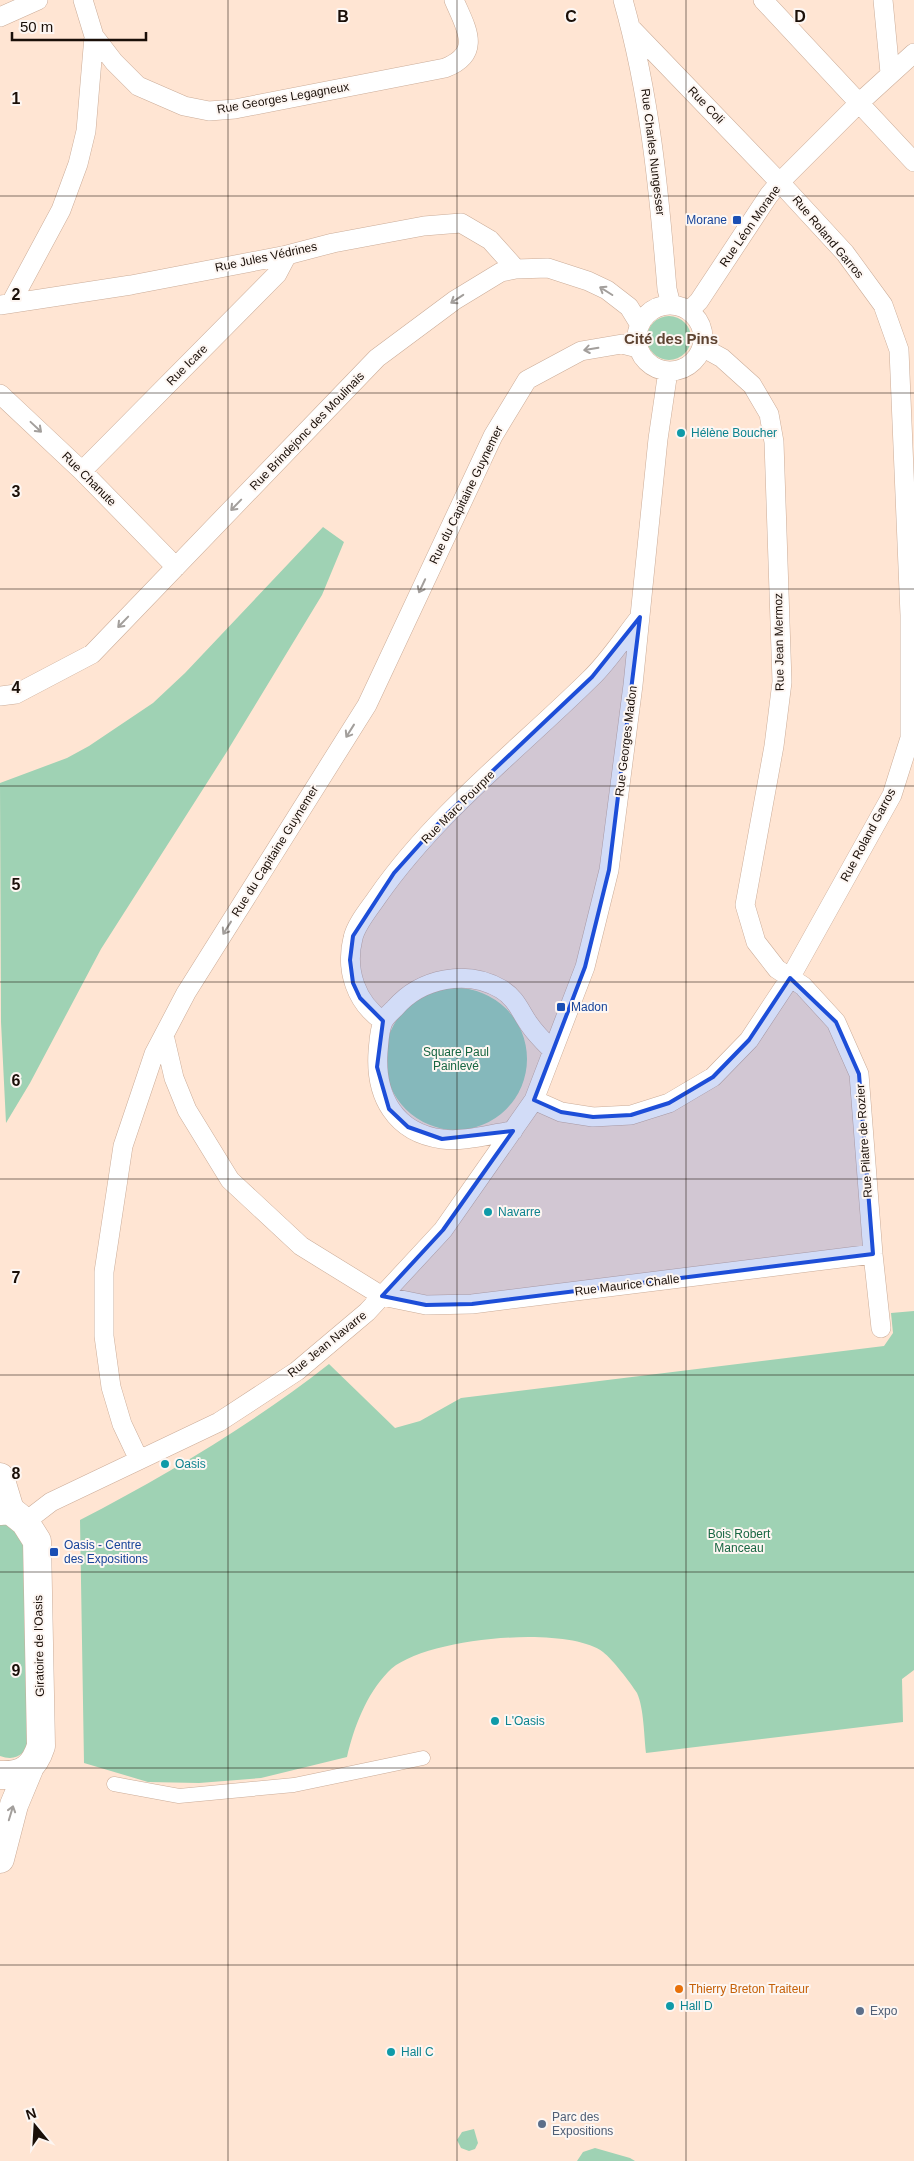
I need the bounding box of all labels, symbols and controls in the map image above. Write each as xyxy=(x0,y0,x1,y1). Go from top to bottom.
text: B xyxy=(337,8,349,25)
text: C xyxy=(565,8,577,25)
text: D xyxy=(794,8,806,25)
scale bar xyxy=(12,10,146,42)
text: 50 m xyxy=(20,18,53,35)
street label: Rue Georges Legagneux xyxy=(216,79,350,117)
street label: Rue Coli xyxy=(685,84,727,126)
street label: Rue Charles Nungesser xyxy=(638,88,668,216)
text: 1 xyxy=(12,90,21,107)
street label: Rue Léon Morane xyxy=(717,182,783,269)
street label: Rue Roland Garros xyxy=(789,193,867,281)
place label: Morane xyxy=(686,213,727,227)
marker: Morane xyxy=(731,214,743,226)
street label: Rue Jules Védrines xyxy=(214,239,318,275)
one-way arrow xyxy=(600,285,614,295)
text: 2 xyxy=(12,286,21,303)
one-way arrow xyxy=(450,295,464,305)
district label: Cité des Pins xyxy=(624,330,718,347)
street label: Rue Icare xyxy=(164,341,211,388)
one-way arrow xyxy=(583,344,599,354)
street label: Rue Brindejonc des Moulinais xyxy=(247,369,367,493)
one-way arrow xyxy=(29,421,42,433)
street label: Rue du Capitaine Guynemer xyxy=(426,424,506,566)
place label: Hélène Boucher xyxy=(691,426,777,440)
marker: Hélène Boucher xyxy=(675,427,687,439)
street label: Rue Chanute xyxy=(59,449,119,509)
text: 3 xyxy=(12,483,21,500)
one-way arrow xyxy=(230,499,242,511)
one-way arrow xyxy=(417,578,427,593)
street label: Rue Jean Mermoz xyxy=(771,593,787,691)
one-way arrow xyxy=(117,616,130,628)
text: 4 xyxy=(12,679,21,696)
street label: Rue Georges Madon xyxy=(612,685,640,797)
one-way arrow xyxy=(345,724,355,738)
street label: Rue Marc Pourpre xyxy=(418,767,498,847)
street label: Rue du Capitaine Guynemer xyxy=(229,783,321,919)
street label: Rue Roland Garros xyxy=(838,786,898,884)
text: 5 xyxy=(12,876,21,893)
one-way arrow xyxy=(221,921,232,935)
place label: Madon xyxy=(571,1000,608,1014)
marker: Madon xyxy=(555,1001,567,1013)
park label: Square Paul Painlevé xyxy=(423,1045,489,1073)
text: 6 xyxy=(12,1072,21,1089)
street label: Rue Pilatre de Rozier xyxy=(853,1084,875,1198)
place label: Navarre xyxy=(498,1205,541,1219)
marker: Navarre xyxy=(482,1206,494,1218)
text: 7 xyxy=(12,1269,21,1286)
street label: Rue Maurice Challe xyxy=(574,1272,680,1298)
street label: Rue Jean Navarre xyxy=(285,1308,369,1380)
place label: Oasis xyxy=(175,1457,206,1471)
marker: Oasis xyxy=(159,1458,171,1470)
text: 8 xyxy=(12,1465,21,1482)
park label: Bois Robert Manceau xyxy=(708,1527,771,1555)
place label: Oasis - Centre des Expositions xyxy=(64,1538,148,1566)
marker: Oasis - Centre des Expositions xyxy=(48,1546,60,1558)
street label: Giratoire de l'Oasis xyxy=(31,1595,47,1697)
text: 9 xyxy=(12,1662,21,1679)
place label: L'Oasis xyxy=(505,1714,545,1728)
marker: L'Oasis xyxy=(489,1715,501,1727)
one-way arrow xyxy=(7,1805,17,1821)
place label: Thierry Breton Traiteur xyxy=(689,1982,809,1996)
marker: Thierry Breton Traiteur xyxy=(673,1983,685,1995)
place label: Hall D xyxy=(680,1999,713,2013)
marker: Hall D xyxy=(664,2000,676,2012)
place label: Expo xyxy=(870,2004,898,2018)
marker: Expo xyxy=(854,2005,866,2017)
place label: Hall C xyxy=(401,2045,434,2059)
marker: Hall C xyxy=(385,2046,397,2058)
north arrow xyxy=(10,2101,60,2151)
text: N xyxy=(24,2104,38,2123)
place label: Parc des Expositions xyxy=(552,2110,613,2138)
marker: Parc des Expositions xyxy=(536,2118,548,2130)

